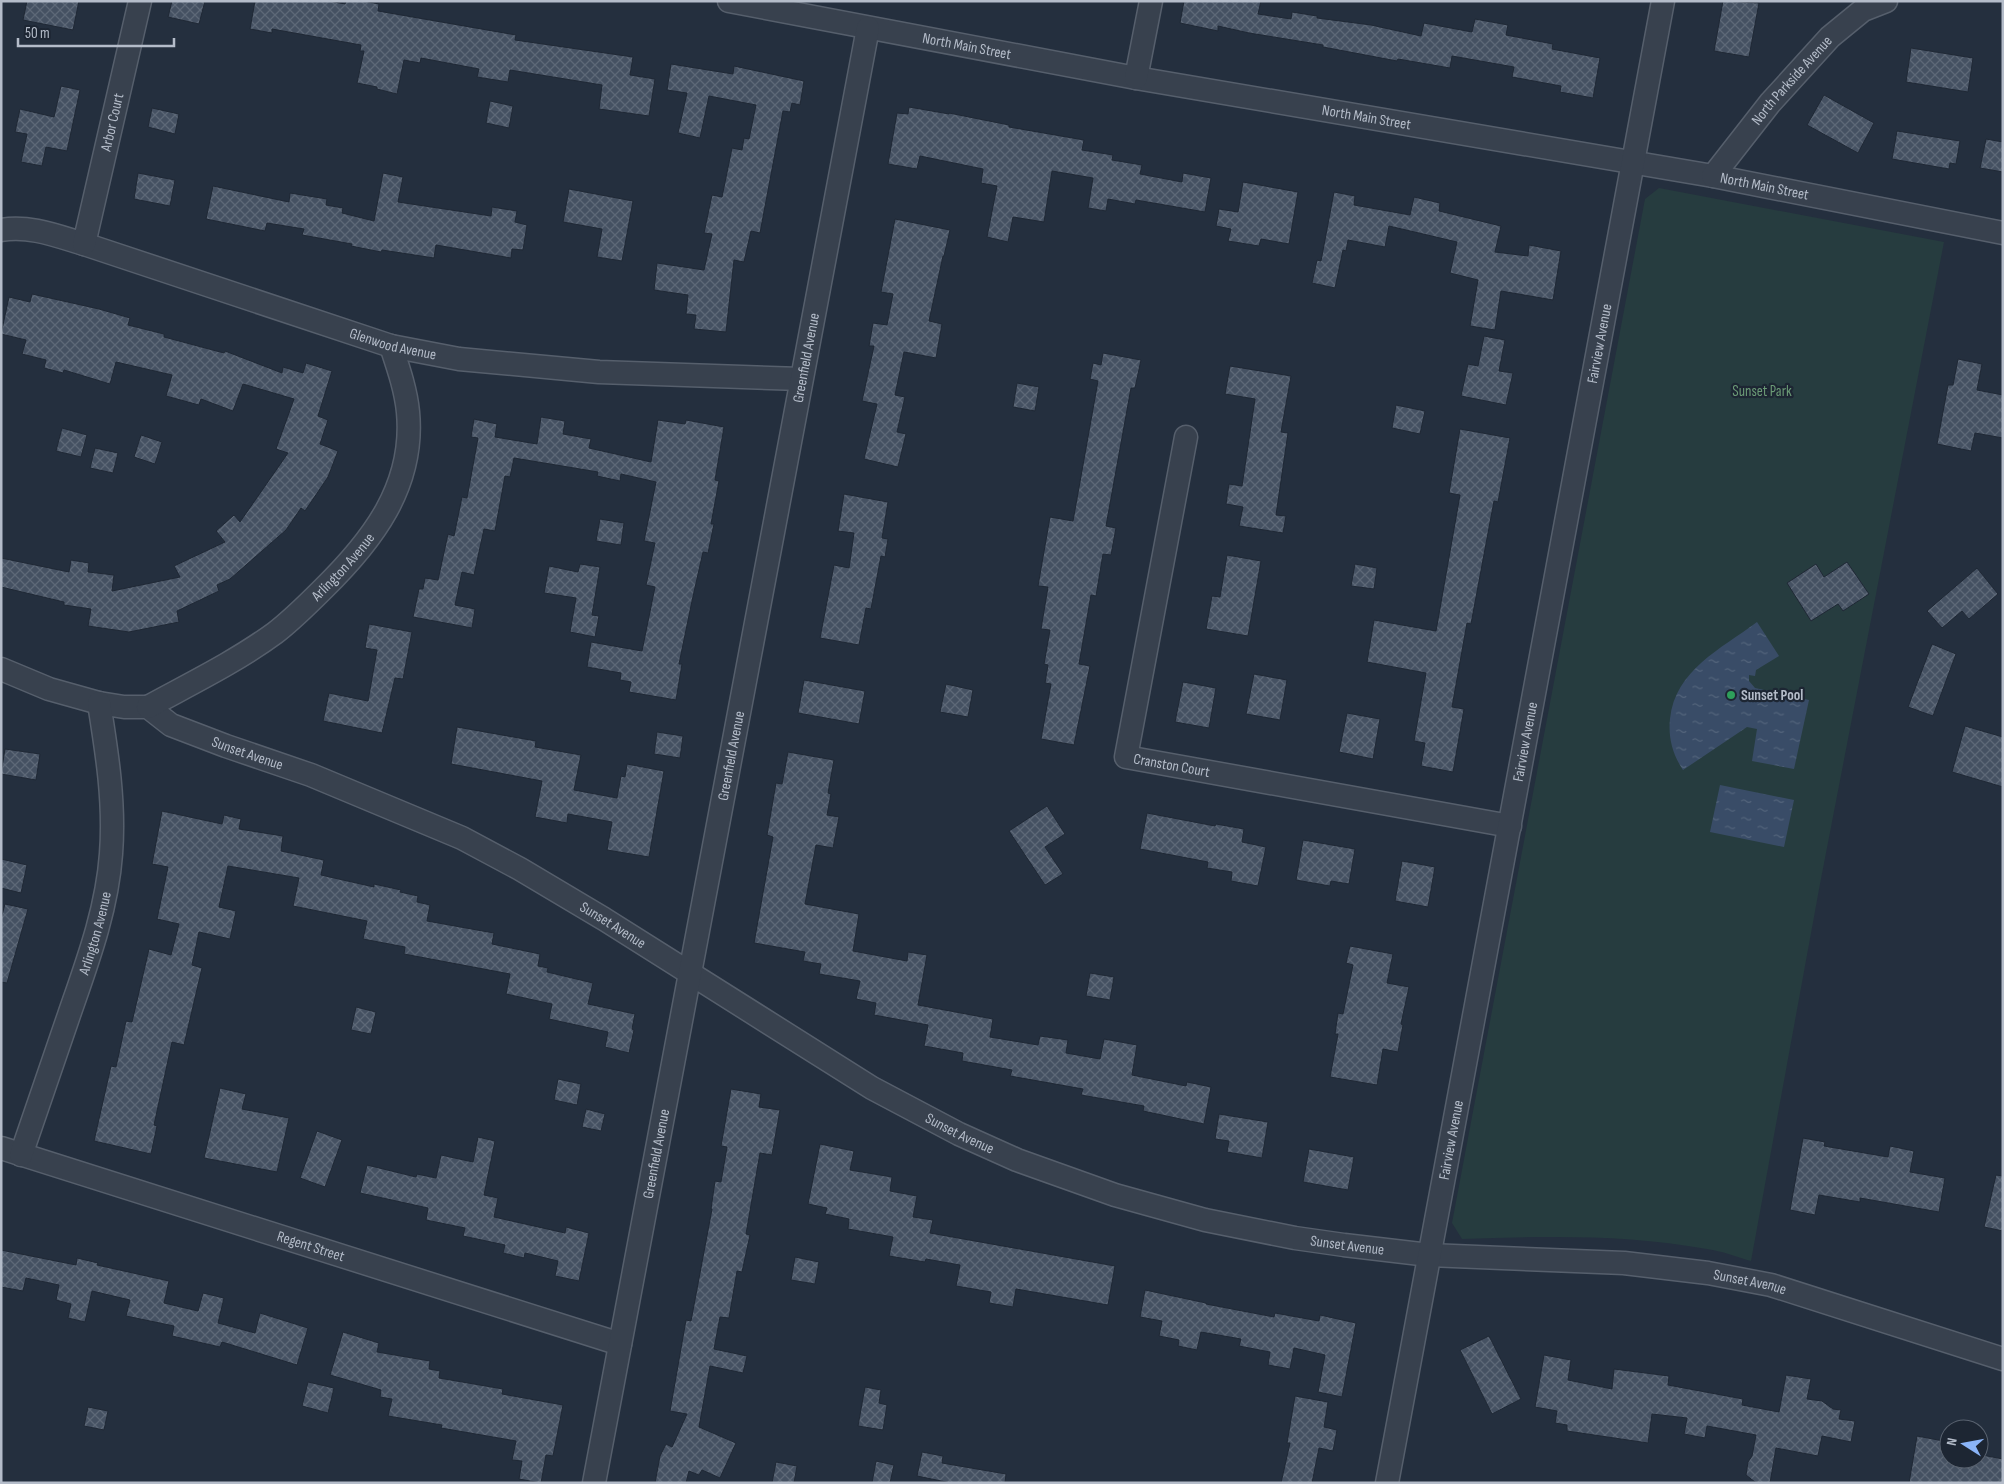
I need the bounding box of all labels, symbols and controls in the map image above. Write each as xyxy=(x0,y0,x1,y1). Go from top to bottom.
scale bar xyxy=(18,15,174,47)
text: 50 m xyxy=(25,24,50,43)
street label: North Main Street xyxy=(921,28,1013,64)
street label: North Parkside Avenue xyxy=(1747,32,1836,129)
street label: Arbor Court xyxy=(96,91,128,154)
street label: North Main Street xyxy=(1321,100,1413,134)
street label: North Main Street xyxy=(1719,168,1811,204)
street label: Fairview Avenue xyxy=(1582,302,1616,385)
street label: Greenfield Avenue xyxy=(788,311,824,404)
street label: Glenwood Avenue xyxy=(347,323,438,364)
park label: Sunset Park xyxy=(1732,382,1792,401)
street label: Arlington Avenue xyxy=(306,529,379,606)
place label: Sunset Pool xyxy=(1741,686,1803,705)
marker: Sunset Pool xyxy=(1725,689,1737,701)
street label: Fairview Avenue xyxy=(1508,700,1542,783)
street label: Greenfield Avenue xyxy=(713,709,749,802)
street label: Sunset Avenue xyxy=(209,732,286,774)
street label: Cranston Court xyxy=(1132,749,1212,781)
street label: Arlington Avenue xyxy=(74,890,115,978)
street label: Sunset Avenue xyxy=(576,897,650,953)
street label: Fairview Avenue xyxy=(1434,1099,1468,1181)
street label: Greenfield Avenue xyxy=(638,1107,674,1200)
street label: Sunset Avenue xyxy=(922,1108,997,1158)
street label: Regent Street xyxy=(275,1226,347,1266)
street label: Sunset Avenue xyxy=(1309,1231,1385,1259)
street label: Sunset Avenue xyxy=(1712,1265,1789,1299)
north arrow xyxy=(1939,1419,1989,1469)
text: N xyxy=(1943,1436,1961,1447)

